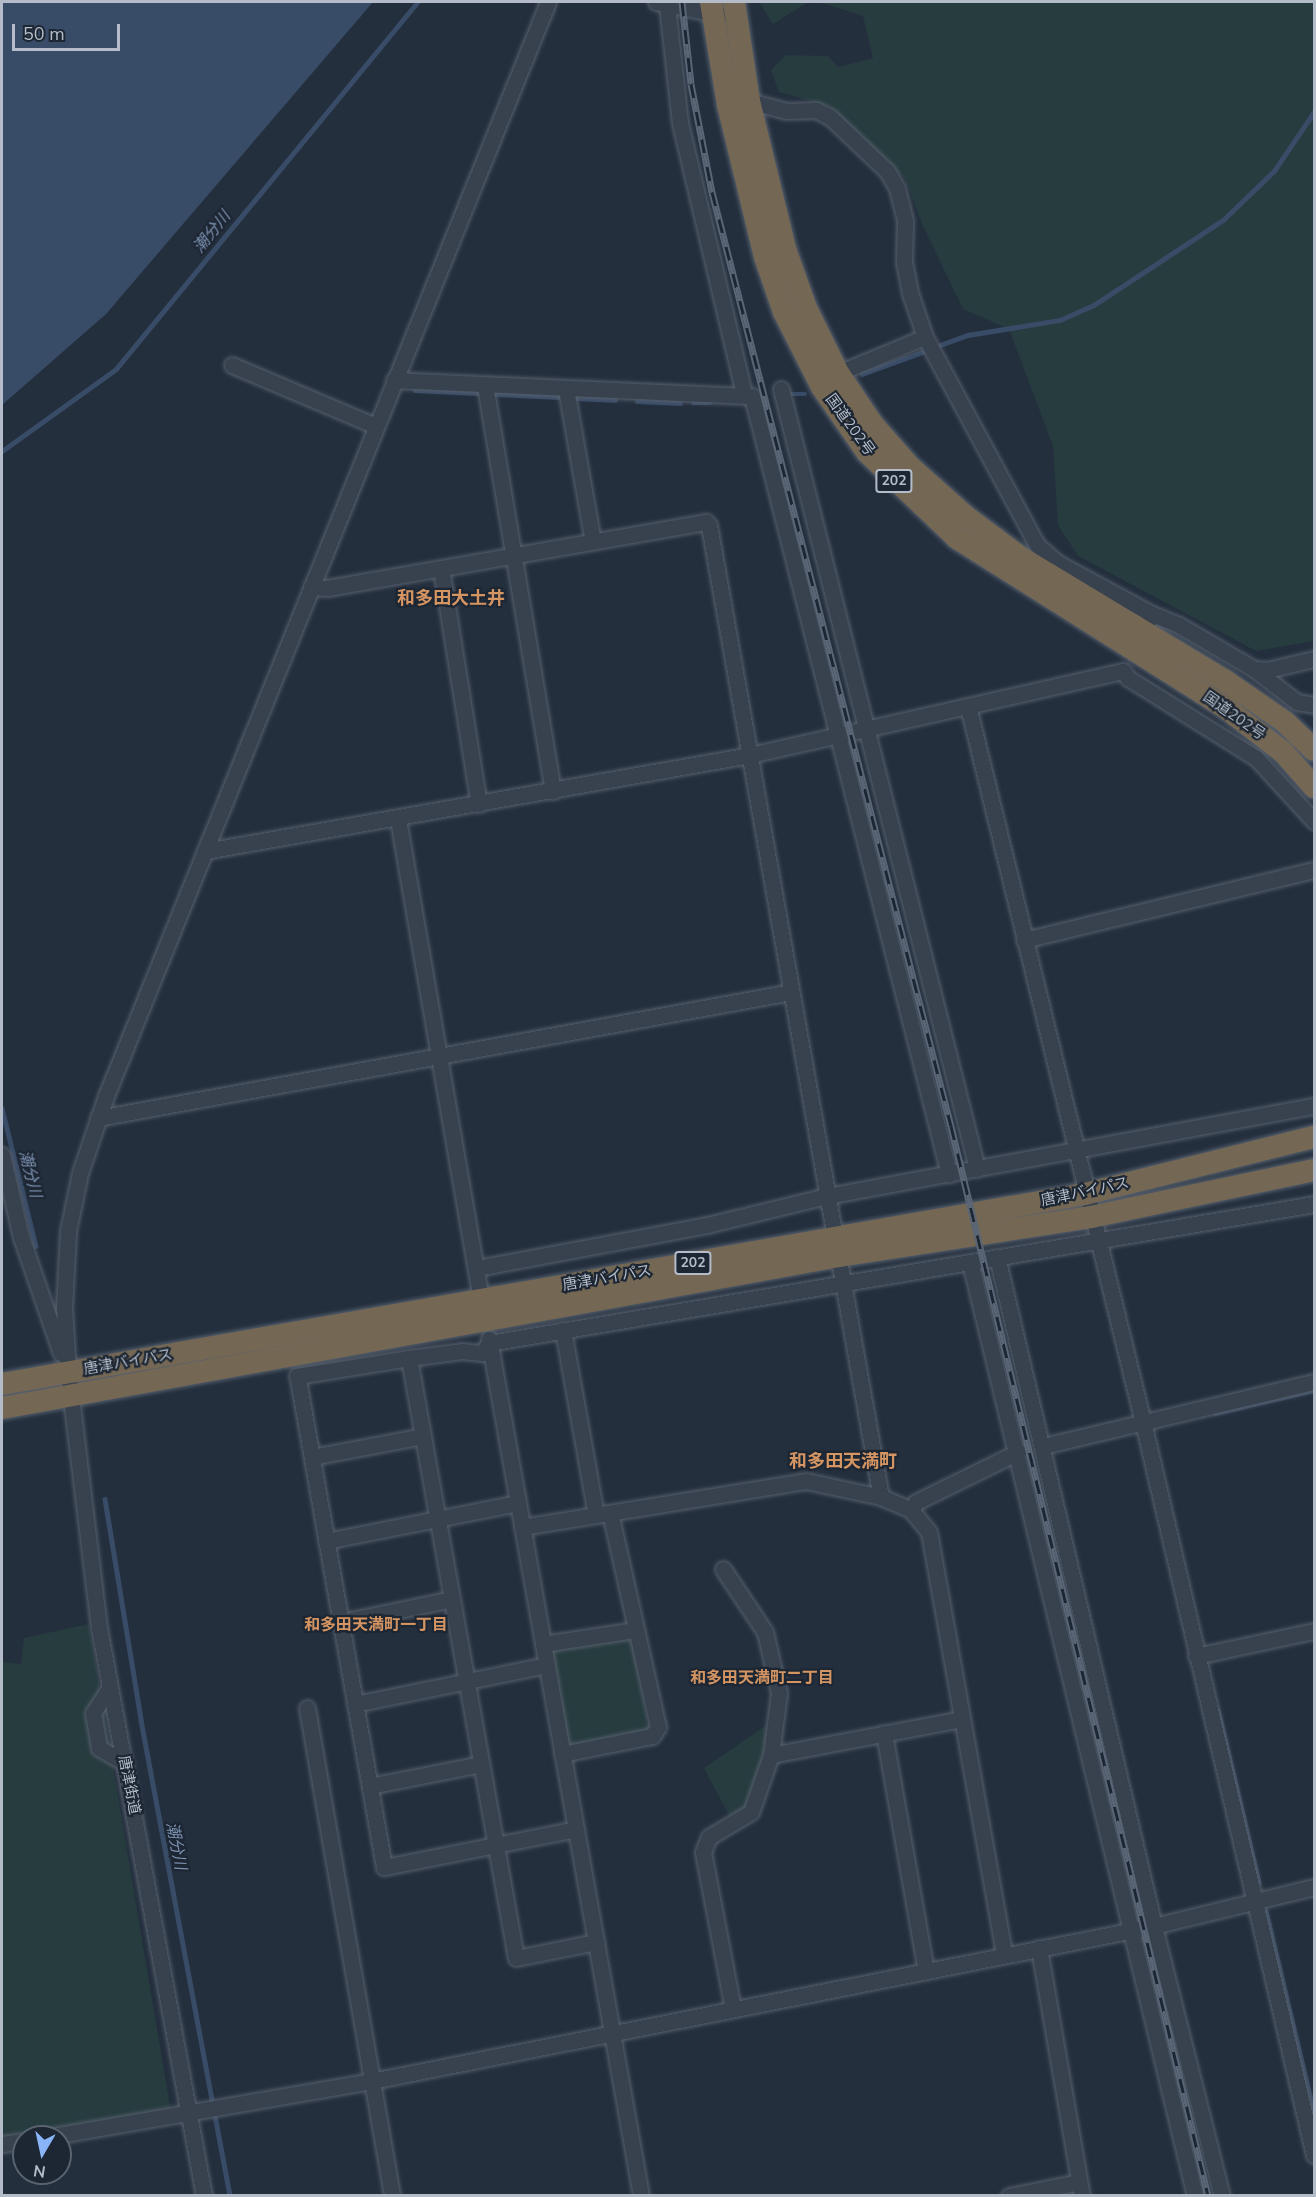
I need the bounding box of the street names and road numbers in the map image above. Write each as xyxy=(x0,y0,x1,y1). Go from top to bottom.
street label: 国道202号 xyxy=(822,391,878,459)
road number: 202 xyxy=(874,470,914,492)
street label: 国道202号 xyxy=(1199,688,1269,744)
street label: 唐津バイパス xyxy=(1039,1174,1131,1210)
road number: 202 xyxy=(674,1252,712,1274)
street label: 唐津バイパス xyxy=(561,1261,653,1295)
street label: 唐津バイパス xyxy=(82,1345,174,1379)
street label: 唐津街道 xyxy=(114,1754,144,1816)

